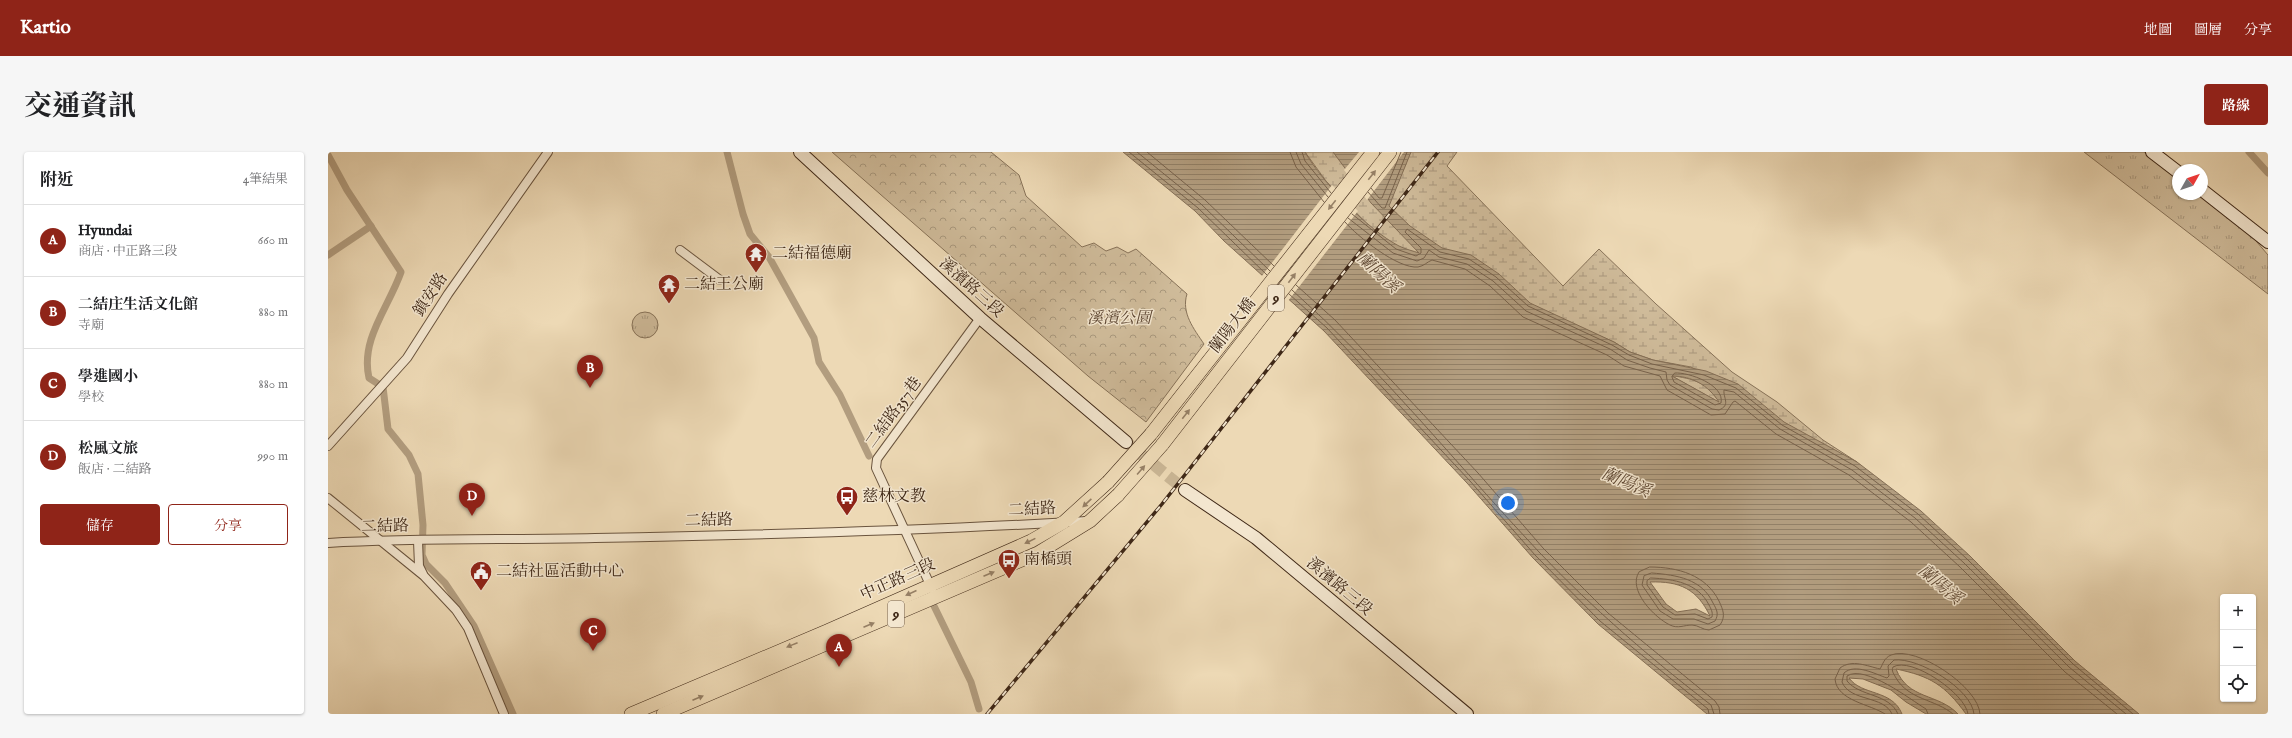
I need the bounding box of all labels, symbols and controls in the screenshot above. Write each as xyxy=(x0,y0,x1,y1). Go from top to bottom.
text: Kartio xyxy=(20,16,71,40)
text: 地圖 xyxy=(2144,21,2172,39)
text: 圖層 xyxy=(2194,21,2222,39)
text: 分享 xyxy=(2244,21,2272,39)
button: 路線 xyxy=(2204,84,2268,125)
text: 交通資訊 xyxy=(24,90,136,125)
north arrow xyxy=(2172,164,2208,200)
text: 附近 xyxy=(40,170,74,191)
one-way arrow xyxy=(1367,170,1376,181)
text: 4筆結果 xyxy=(243,171,288,188)
one-way arrow xyxy=(1327,199,1336,210)
text: Hyundai xyxy=(78,221,132,240)
text: A xyxy=(49,232,57,249)
text: 660 m xyxy=(258,232,288,249)
temple icon: 二結福德廟 xyxy=(743,241,769,274)
text: 商店 · 中正路三段 xyxy=(78,243,178,260)
place label: 二結福德廟 xyxy=(772,244,852,264)
water label: 蘭陽溪 xyxy=(1352,248,1405,299)
street label: 溪濱路三段 xyxy=(935,254,1007,322)
street label: 鎮安路 xyxy=(410,269,452,321)
temple icon: 二結王公廟 xyxy=(656,272,682,305)
one-way arrow xyxy=(1287,273,1295,283)
place label: 二結王公廟 xyxy=(684,275,764,295)
road number: 9 xyxy=(1268,285,1284,311)
text: 二結庄生活文化館 xyxy=(78,295,198,314)
street label: 蘭陽大橋 xyxy=(1205,295,1261,357)
text: B xyxy=(49,304,57,321)
text: 880 m xyxy=(259,304,288,321)
park label: 溪濱公園 xyxy=(1087,309,1154,329)
text: 寺廟 xyxy=(78,317,104,334)
pin: B xyxy=(577,355,603,388)
text: 學進國小 xyxy=(78,367,138,386)
street label: 二結路357巷 xyxy=(861,373,927,453)
text: C xyxy=(48,376,58,393)
text: 880 m xyxy=(259,376,288,393)
text: 學校 xyxy=(78,389,104,406)
one-way arrow xyxy=(1182,408,1190,419)
text: 松風文旅 xyxy=(78,439,138,458)
text: D xyxy=(48,448,58,465)
text: 990 m xyxy=(257,448,288,465)
text: 飯店 · 二結路 xyxy=(78,461,152,478)
water label: 蘭陽溪 xyxy=(1598,463,1655,503)
one-way arrow xyxy=(1136,465,1145,475)
pin: D xyxy=(459,483,485,516)
bus stop icon: 慈林文教 xyxy=(834,484,860,517)
place label: 慈林文教 xyxy=(862,487,926,507)
your location xyxy=(1498,493,1518,513)
one-way arrow xyxy=(1082,498,1092,508)
street label: 二結路 xyxy=(1008,499,1056,521)
button: 儲存 xyxy=(40,504,160,545)
button: 分享 xyxy=(168,504,288,545)
street label: 二結路 xyxy=(685,511,733,531)
street label: 二結路 xyxy=(361,517,409,537)
one-way arrow xyxy=(1024,538,1036,544)
bus stop icon: 南橋頭 xyxy=(996,547,1022,580)
place label: 南橋頭 xyxy=(1024,550,1072,570)
street label: 溪濱路三段 xyxy=(1302,554,1376,620)
street label: 中正路三段 xyxy=(857,555,939,605)
public building icon: 二結社區活動中心 xyxy=(468,559,494,592)
water label: 蘭陽溪 xyxy=(1914,561,1968,611)
place label: 二結社區活動中心 xyxy=(496,562,624,582)
one-way arrow xyxy=(983,571,995,577)
one-way arrow xyxy=(905,590,917,596)
map controls xyxy=(2220,594,2256,702)
button: + xyxy=(2220,594,2256,630)
road number: 9 xyxy=(888,601,904,627)
pin: C xyxy=(580,618,606,651)
one-way arrow xyxy=(864,622,876,628)
button: − xyxy=(2220,630,2256,666)
pin: A xyxy=(826,634,852,667)
one-way arrow xyxy=(786,642,798,649)
button: locate xyxy=(2220,666,2256,702)
one-way arrow xyxy=(693,695,704,701)

